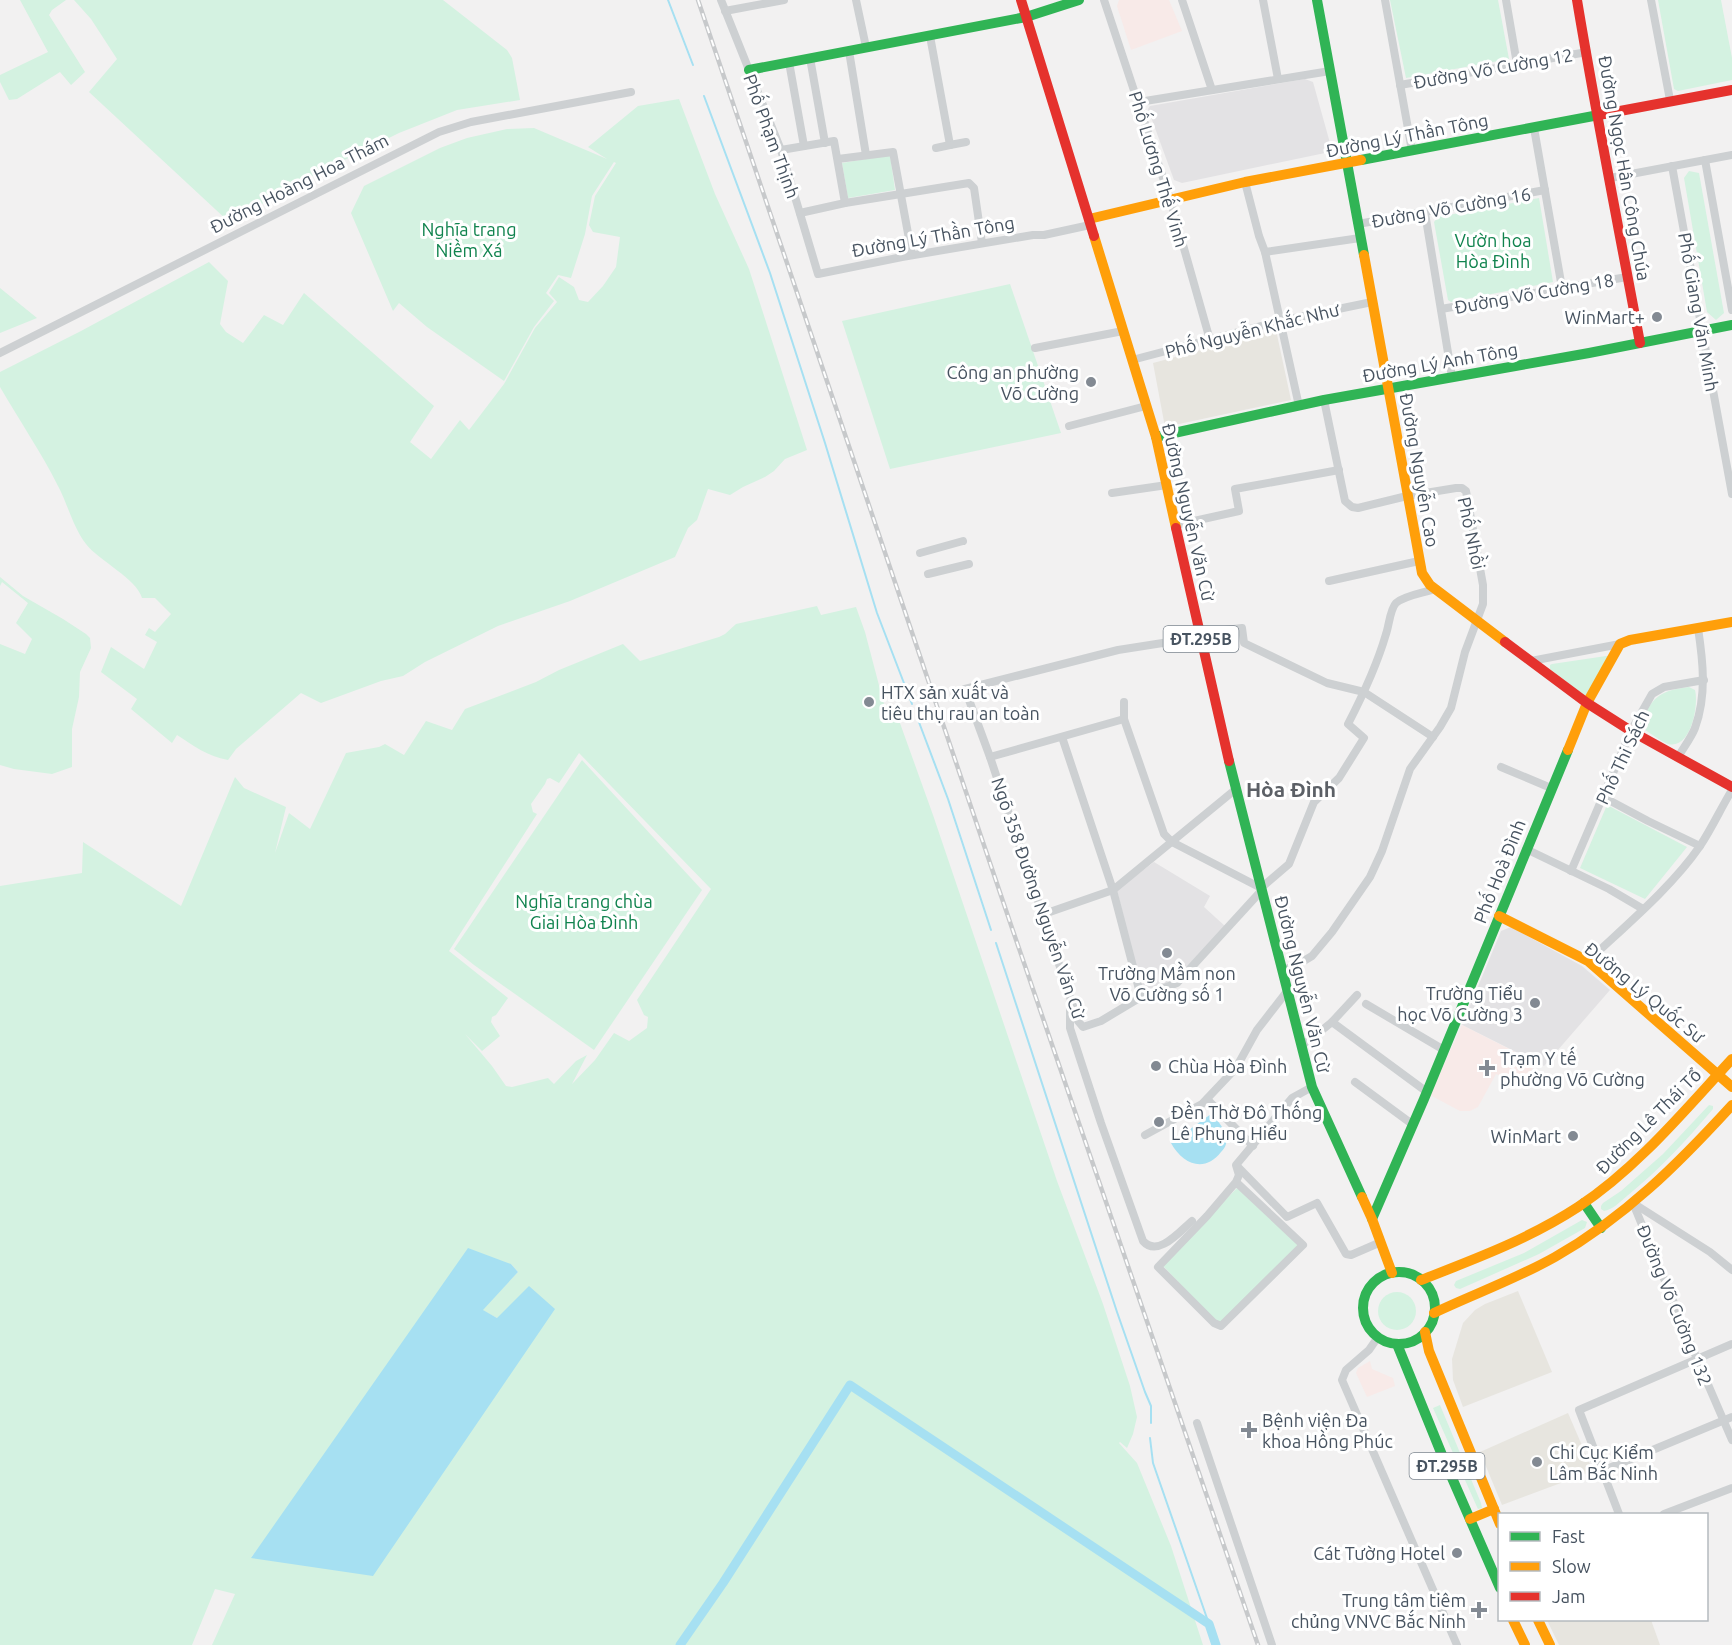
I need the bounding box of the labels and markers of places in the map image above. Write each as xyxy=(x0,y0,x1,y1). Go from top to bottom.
place label: WinMart+ xyxy=(1564,307,1645,327)
marker: WinMart+ xyxy=(1650,310,1664,324)
place label: Công an phường Võ Cường xyxy=(946,362,1079,403)
marker: Công an phường Võ Cường xyxy=(1084,375,1098,389)
place label: HTX sản xuất và tiêu thụ rau an toàn xyxy=(881,680,1040,723)
marker: HTX sản xuất và tiêu thụ rau an toàn xyxy=(862,695,876,709)
marker: Trường Mầm non Võ Cường số 1 xyxy=(1160,946,1174,960)
place label: Trường Mầm non Võ Cường số 1 xyxy=(1098,961,1236,1004)
place label: Trường Tiểu học Võ Cường 3 xyxy=(1397,983,1523,1024)
marker: Trường Tiểu học Võ Cường 3 xyxy=(1528,996,1542,1010)
place label: Trạm Y tế phường Võ Cường xyxy=(1500,1046,1645,1089)
place label: Chùa Hòa Đình xyxy=(1168,1056,1287,1076)
marker: Chùa Hòa Đình xyxy=(1149,1059,1163,1073)
marker: Trạm Y tế phường Võ Cường xyxy=(1478,1059,1496,1077)
place label: Đền Thờ Đô Thống Lê Phụng Hiểu xyxy=(1171,1100,1322,1143)
marker: Đền Thờ Đô Thống Lê Phụng Hiểu xyxy=(1152,1115,1166,1129)
place label: WinMart xyxy=(1491,1126,1561,1146)
marker: WinMart xyxy=(1566,1129,1580,1143)
place label: Bệnh viện Đa khoa Hồng Phúc xyxy=(1262,1410,1393,1451)
marker: Bệnh viện Đa khoa Hồng Phúc xyxy=(1240,1421,1258,1439)
place label: Chi Cục Kiểm Lâm Bắc Ninh xyxy=(1549,1442,1658,1483)
marker: Chi Cục Kiểm Lâm Bắc Ninh xyxy=(1530,1455,1544,1469)
place label: Cát Tường Hotel xyxy=(1313,1543,1445,1563)
marker: Cát Tường Hotel xyxy=(1450,1546,1464,1560)
place label: Trung tâm tiêm chủng VNVC Bắc Ninh xyxy=(1291,1590,1466,1631)
marker: Trung tâm tiêm chủng VNVC Bắc Ninh xyxy=(1470,1601,1488,1619)

